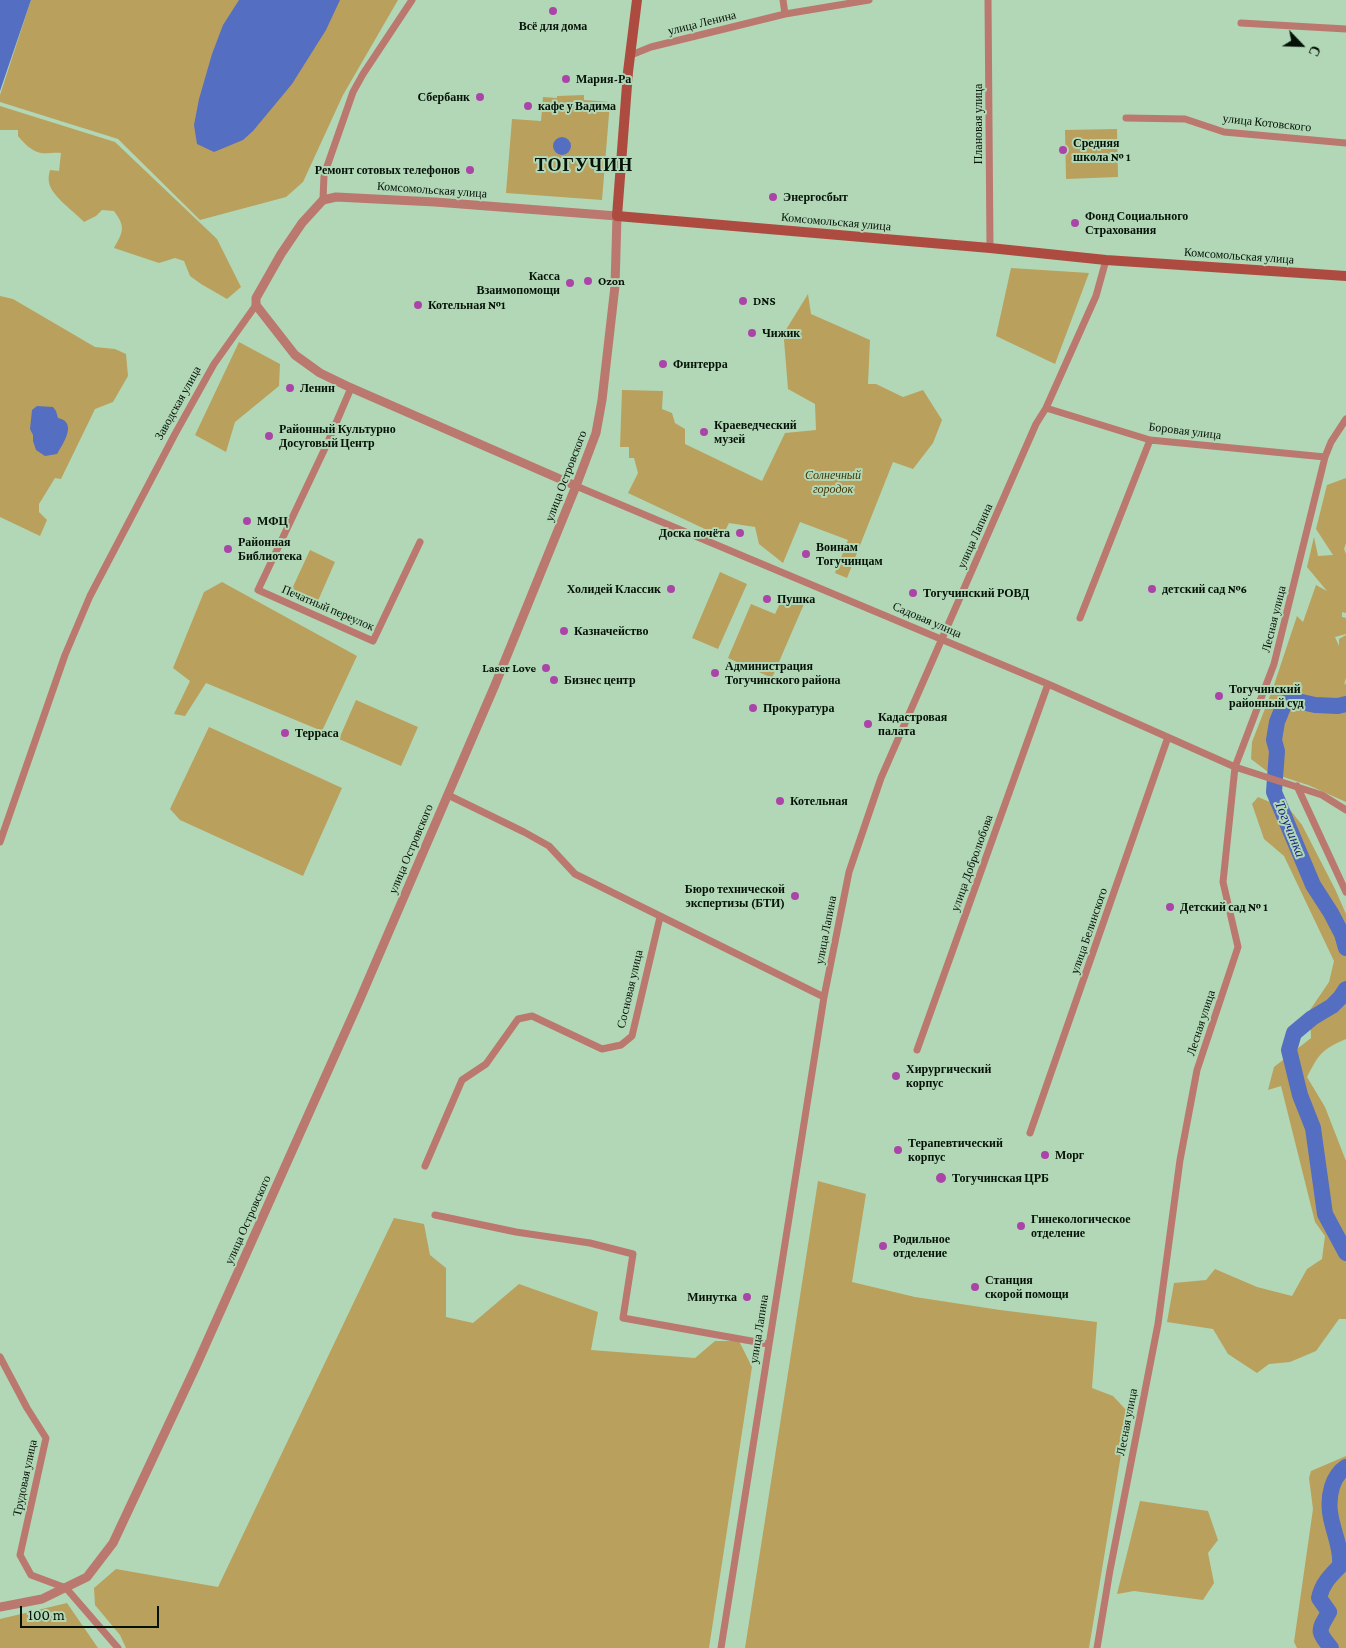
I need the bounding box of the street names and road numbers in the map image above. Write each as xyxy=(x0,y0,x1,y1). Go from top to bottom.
street label: улица Ленина xyxy=(666,8,738,38)
street label: Плановая улица xyxy=(971,84,985,164)
street label: улица Котовского xyxy=(1222,111,1312,135)
street label: Комсомольская улица xyxy=(376,179,488,201)
street label: Комсомольская улица xyxy=(780,210,892,234)
street label: Комсомольская улица xyxy=(1183,245,1295,267)
street label: Заводская улица xyxy=(152,363,204,443)
street label: Боровая улица xyxy=(1148,419,1222,443)
street label: улица Островского xyxy=(542,429,590,523)
street label: улица Лапина xyxy=(954,501,996,571)
street label: Печатный переулок xyxy=(280,582,376,634)
street label: Лесная улица xyxy=(1259,584,1289,654)
street label: Садовая улица xyxy=(890,599,964,641)
street label: улица Островского xyxy=(386,802,436,896)
street label: улица Добролюбова xyxy=(948,813,996,913)
street label: улица Белинского xyxy=(1068,886,1110,976)
street label: улица Лапина xyxy=(812,894,840,966)
street label: Сосновая улица xyxy=(614,948,646,1030)
street label: Лесная улица xyxy=(1184,988,1218,1058)
street label: улица Островского xyxy=(222,1173,274,1267)
street label: улица Лапина xyxy=(746,1293,772,1365)
street label: Лесная улица xyxy=(1113,1387,1141,1457)
street label: Трудовая улица xyxy=(10,1438,40,1518)

